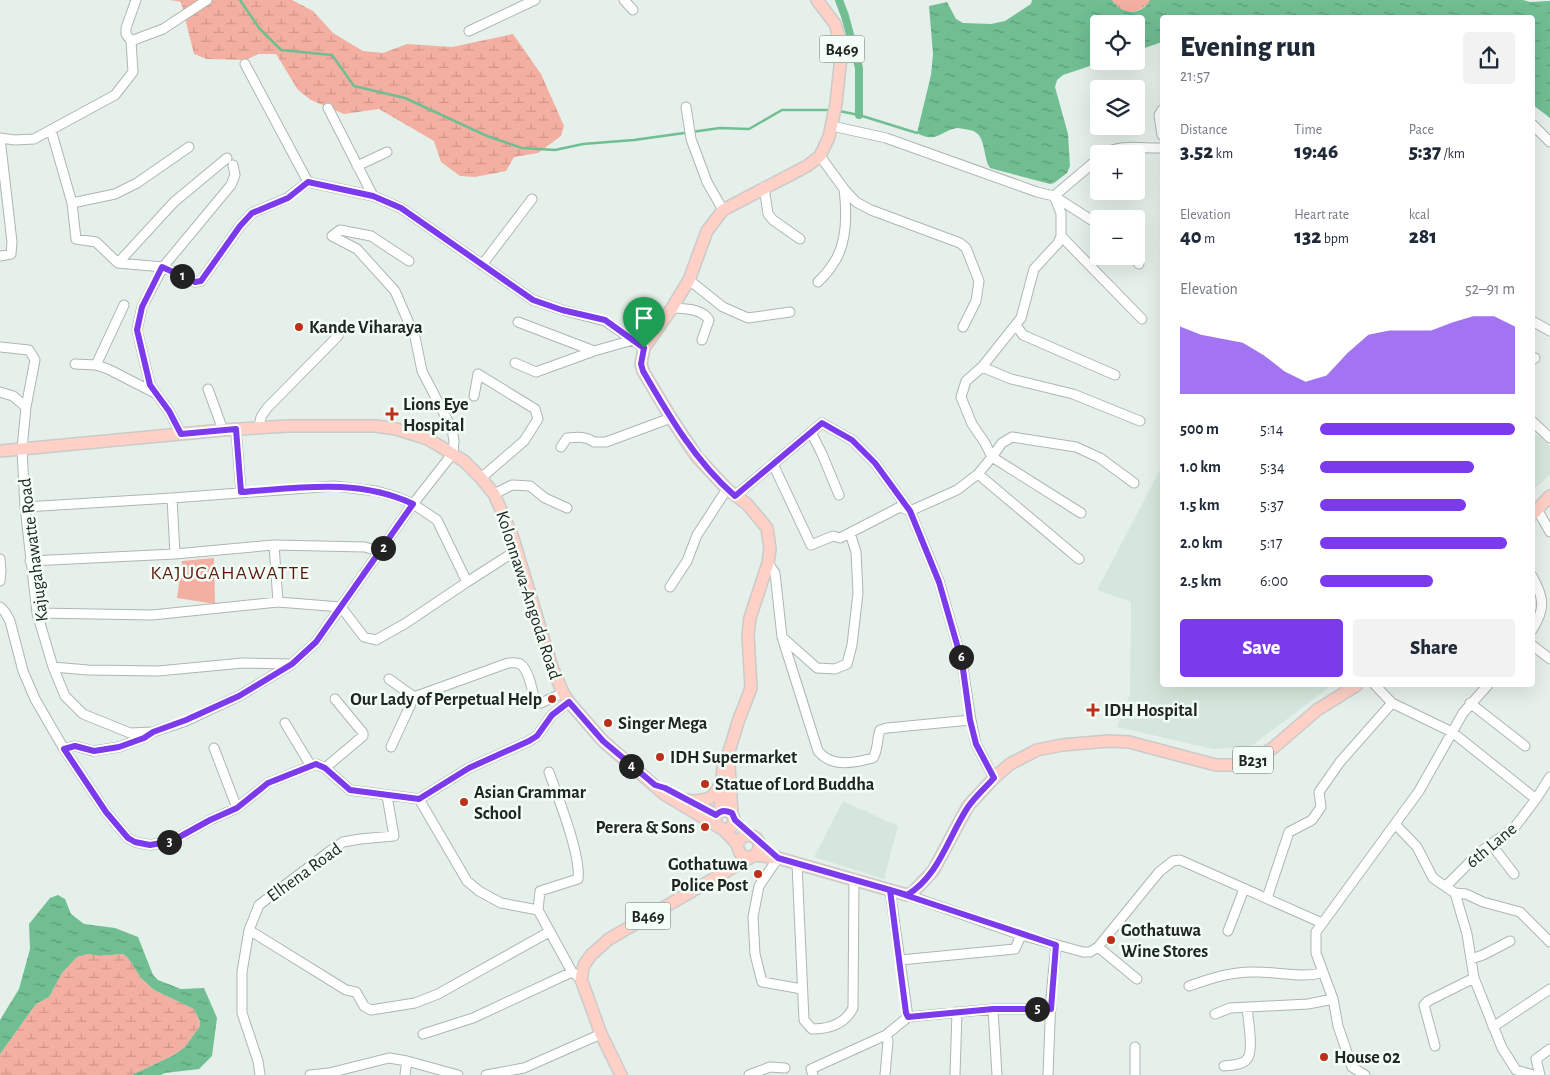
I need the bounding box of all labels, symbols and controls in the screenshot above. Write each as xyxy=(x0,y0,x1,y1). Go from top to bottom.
map controls xyxy=(1090,15,1145,265)
button: locate xyxy=(1090,15,1145,70)
button: share xyxy=(1463,32,1515,84)
text: Evening run xyxy=(1180,34,1316,62)
road number: B469 xyxy=(820,36,864,62)
text: 21:57 xyxy=(1180,68,1210,84)
button: layers xyxy=(1090,80,1145,135)
text: Distance xyxy=(1180,123,1227,137)
text: Time xyxy=(1294,123,1322,137)
text: Pace xyxy=(1409,123,1434,137)
text: 3.52 xyxy=(1180,141,1213,162)
text: 19:46 xyxy=(1294,141,1338,162)
text: 5:37 xyxy=(1409,141,1441,162)
button: + xyxy=(1090,145,1145,200)
text: km xyxy=(1213,147,1233,161)
text: /km xyxy=(1441,147,1465,161)
text: Elevation xyxy=(1180,208,1231,222)
text: Heart rate xyxy=(1294,208,1349,222)
text: kcal xyxy=(1409,208,1430,222)
button: − xyxy=(1090,210,1145,265)
text: 40 xyxy=(1180,226,1202,247)
text: 132 xyxy=(1294,226,1321,247)
text: 281 xyxy=(1409,226,1437,247)
text: m xyxy=(1202,232,1215,246)
text: bpm xyxy=(1321,232,1349,246)
pin: 1 xyxy=(170,264,194,288)
text: 1 xyxy=(180,269,185,283)
text: Elevation xyxy=(1180,281,1238,297)
text: 52–91 m xyxy=(1465,281,1515,297)
pin xyxy=(623,297,665,348)
icon: arrive xyxy=(630,304,658,332)
place label: Kande Viharaya xyxy=(309,319,423,337)
marker: Kande Viharaya xyxy=(293,321,305,333)
place label: Lions Eye Hospital xyxy=(403,396,469,435)
marker: Lions Eye Hospital xyxy=(385,407,399,421)
text: 500 m xyxy=(1180,421,1219,437)
text: 5:14 xyxy=(1260,421,1284,437)
text: 1.0 km xyxy=(1180,459,1221,475)
text: 5:34 xyxy=(1260,459,1285,475)
street label: Kajugahawatte Road xyxy=(16,477,52,623)
text: 1.5 km xyxy=(1180,497,1220,513)
text: 5:37 xyxy=(1260,497,1284,513)
street label: Kolonnawa-Angoda Road xyxy=(492,509,564,682)
text: 2.0 km xyxy=(1180,535,1223,551)
text: 5:17 xyxy=(1260,535,1283,551)
pin: 2 xyxy=(370,536,396,560)
text: 2 xyxy=(380,541,387,555)
district label: KAJUGAHAWATTE xyxy=(150,563,310,583)
text: 2.5 km xyxy=(1180,573,1221,589)
text: 6:00 xyxy=(1260,573,1288,589)
button: Save xyxy=(1180,619,1343,677)
button: Share xyxy=(1353,619,1515,677)
pin: 6 xyxy=(948,644,974,670)
text: 6 xyxy=(958,650,965,664)
place label: Our Lady of Perpetual Help xyxy=(350,691,542,709)
marker: Our Lady of Perpetual Help xyxy=(546,693,558,705)
place label: IDH Hospital xyxy=(1104,702,1198,720)
marker: IDH Hospital xyxy=(1086,703,1100,717)
place label: Singer Mega xyxy=(618,715,708,733)
marker: Singer Mega xyxy=(602,717,614,729)
road number: B231 xyxy=(1233,746,1273,774)
place label: IDH Supermarket xyxy=(670,749,797,767)
marker: IDH Supermarket xyxy=(654,751,666,763)
pin: 4 xyxy=(618,754,644,778)
text: 4 xyxy=(628,759,635,773)
place label: Statue of Lord Buddha xyxy=(715,776,875,794)
marker: Statue of Lord Buddha xyxy=(699,778,711,790)
place label: Asian Grammar School xyxy=(474,784,587,823)
marker: Asian Grammar School xyxy=(458,796,470,808)
place label: Perera & Sons xyxy=(595,819,695,837)
street label: 6th Lane xyxy=(1463,820,1520,872)
marker: Perera & Sons xyxy=(699,821,711,833)
pin: 3 xyxy=(156,830,182,854)
text: 3 xyxy=(166,835,173,849)
street label: Elhena Road xyxy=(264,840,345,906)
place label: Gothatuwa Police Post xyxy=(668,856,748,895)
marker: Gothatuwa Police Post xyxy=(752,868,764,880)
road number: B469 xyxy=(626,902,670,929)
place label: Gothatuwa Wine Stores xyxy=(1121,922,1208,961)
marker: Gothatuwa Wine Stores xyxy=(1105,934,1117,946)
pin: 5 xyxy=(1024,996,1050,1022)
text: 5 xyxy=(1034,1002,1041,1016)
place label: House 02 xyxy=(1334,1049,1401,1067)
marker: House 02 xyxy=(1318,1051,1330,1063)

